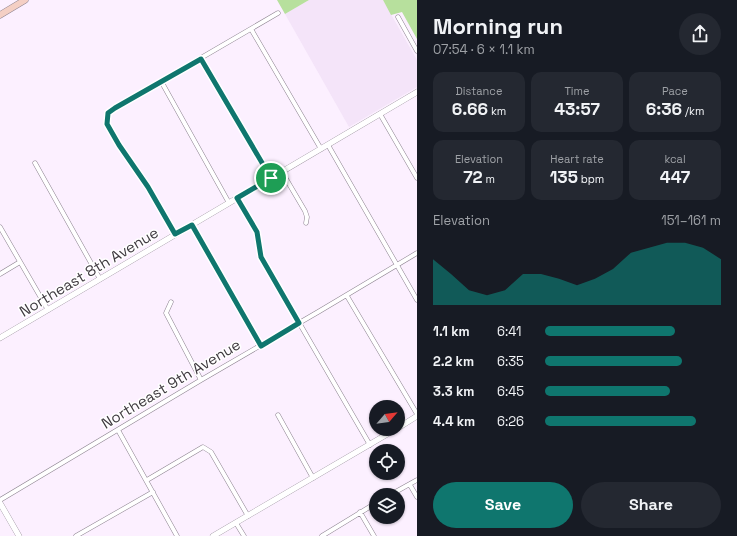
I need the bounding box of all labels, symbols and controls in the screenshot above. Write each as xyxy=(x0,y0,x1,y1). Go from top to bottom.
text: Morning run xyxy=(433,12,563,40)
button: share xyxy=(679,13,721,55)
text: 07:54 · 6 × 1.1 km xyxy=(433,41,535,58)
text: Distance xyxy=(456,84,502,98)
text: Time xyxy=(564,84,590,98)
text: Pace xyxy=(662,84,688,98)
text: 6.66 xyxy=(452,98,488,120)
text: 43:57 xyxy=(554,98,600,120)
text: 6:36 xyxy=(646,98,682,120)
text: km xyxy=(488,104,506,118)
text: /km xyxy=(682,104,704,118)
text: Elevation xyxy=(455,152,503,166)
text: Heart rate xyxy=(550,152,604,166)
text: kcal xyxy=(664,152,686,166)
pin xyxy=(254,161,288,195)
text: 72 xyxy=(463,166,483,188)
text: 135 xyxy=(550,166,578,188)
text: 447 xyxy=(660,166,690,188)
icon: arrive xyxy=(260,167,282,189)
text: m xyxy=(483,172,495,186)
text: bpm xyxy=(578,172,604,186)
text: Elevation xyxy=(433,212,490,229)
text: 151–161 m xyxy=(661,212,721,229)
street label: Northeast 8th Avenue xyxy=(16,222,162,321)
text: 1.1 km xyxy=(433,323,470,340)
text: 6:41 xyxy=(497,323,522,340)
street label: Northeast 9th Avenue xyxy=(98,334,244,433)
text: 2.2 km xyxy=(433,353,474,370)
text: 6:35 xyxy=(497,353,524,370)
text: 3.3 km xyxy=(433,383,474,400)
text: 6:45 xyxy=(497,383,524,400)
north arrow xyxy=(369,400,405,436)
map controls xyxy=(369,400,405,524)
text: 4.4 km xyxy=(433,413,475,430)
text: 6:26 xyxy=(497,413,524,430)
button: locate xyxy=(369,444,405,480)
button: Save xyxy=(433,482,573,528)
button: Share xyxy=(581,482,721,528)
button: layers xyxy=(369,488,405,524)

